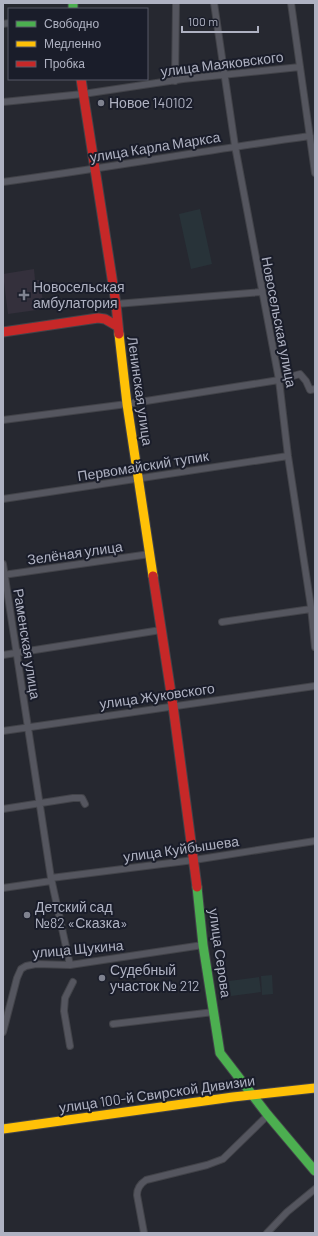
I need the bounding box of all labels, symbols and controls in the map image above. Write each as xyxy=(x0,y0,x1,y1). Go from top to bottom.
legend xyxy=(8,8,148,80)
scale bar xyxy=(182,8,258,34)
text: 100 m xyxy=(188,14,218,28)
text: Свободно xyxy=(44,16,99,31)
text: Медленно xyxy=(44,36,101,51)
street label: улица Маяковского xyxy=(160,48,284,79)
text: Пробка xyxy=(44,56,85,71)
place label: Новое 140102 xyxy=(109,94,193,111)
marker: Новое 140102 xyxy=(96,98,106,108)
street label: улица Карла Маркса xyxy=(89,128,222,165)
street label: Новосельская улица xyxy=(258,255,301,389)
place label: Новосельская амбулатория xyxy=(33,278,125,311)
marker: Новосельская амбулатория xyxy=(18,289,30,301)
street label: Ленинская улица xyxy=(124,335,157,447)
street label: Первомайский тупик xyxy=(76,447,211,484)
street label: Зелёная улица xyxy=(26,537,124,568)
street label: Раменская улица xyxy=(10,587,45,701)
street label: улица Жуковского xyxy=(98,679,216,712)
street label: улица Куйбышева xyxy=(122,832,240,865)
place label: Детский сад №82 «Сказка» xyxy=(35,898,128,931)
street label: улица Серова xyxy=(206,907,235,999)
marker: Детский сад №82 «Сказка» xyxy=(22,910,32,920)
street label: улица Щукина xyxy=(32,936,124,961)
place label: Судебный участок № 212 xyxy=(110,961,200,994)
marker: Судебный участок № 212 xyxy=(97,973,107,983)
street label: улица 100-й Свирской Дивизии xyxy=(58,1071,256,1116)

